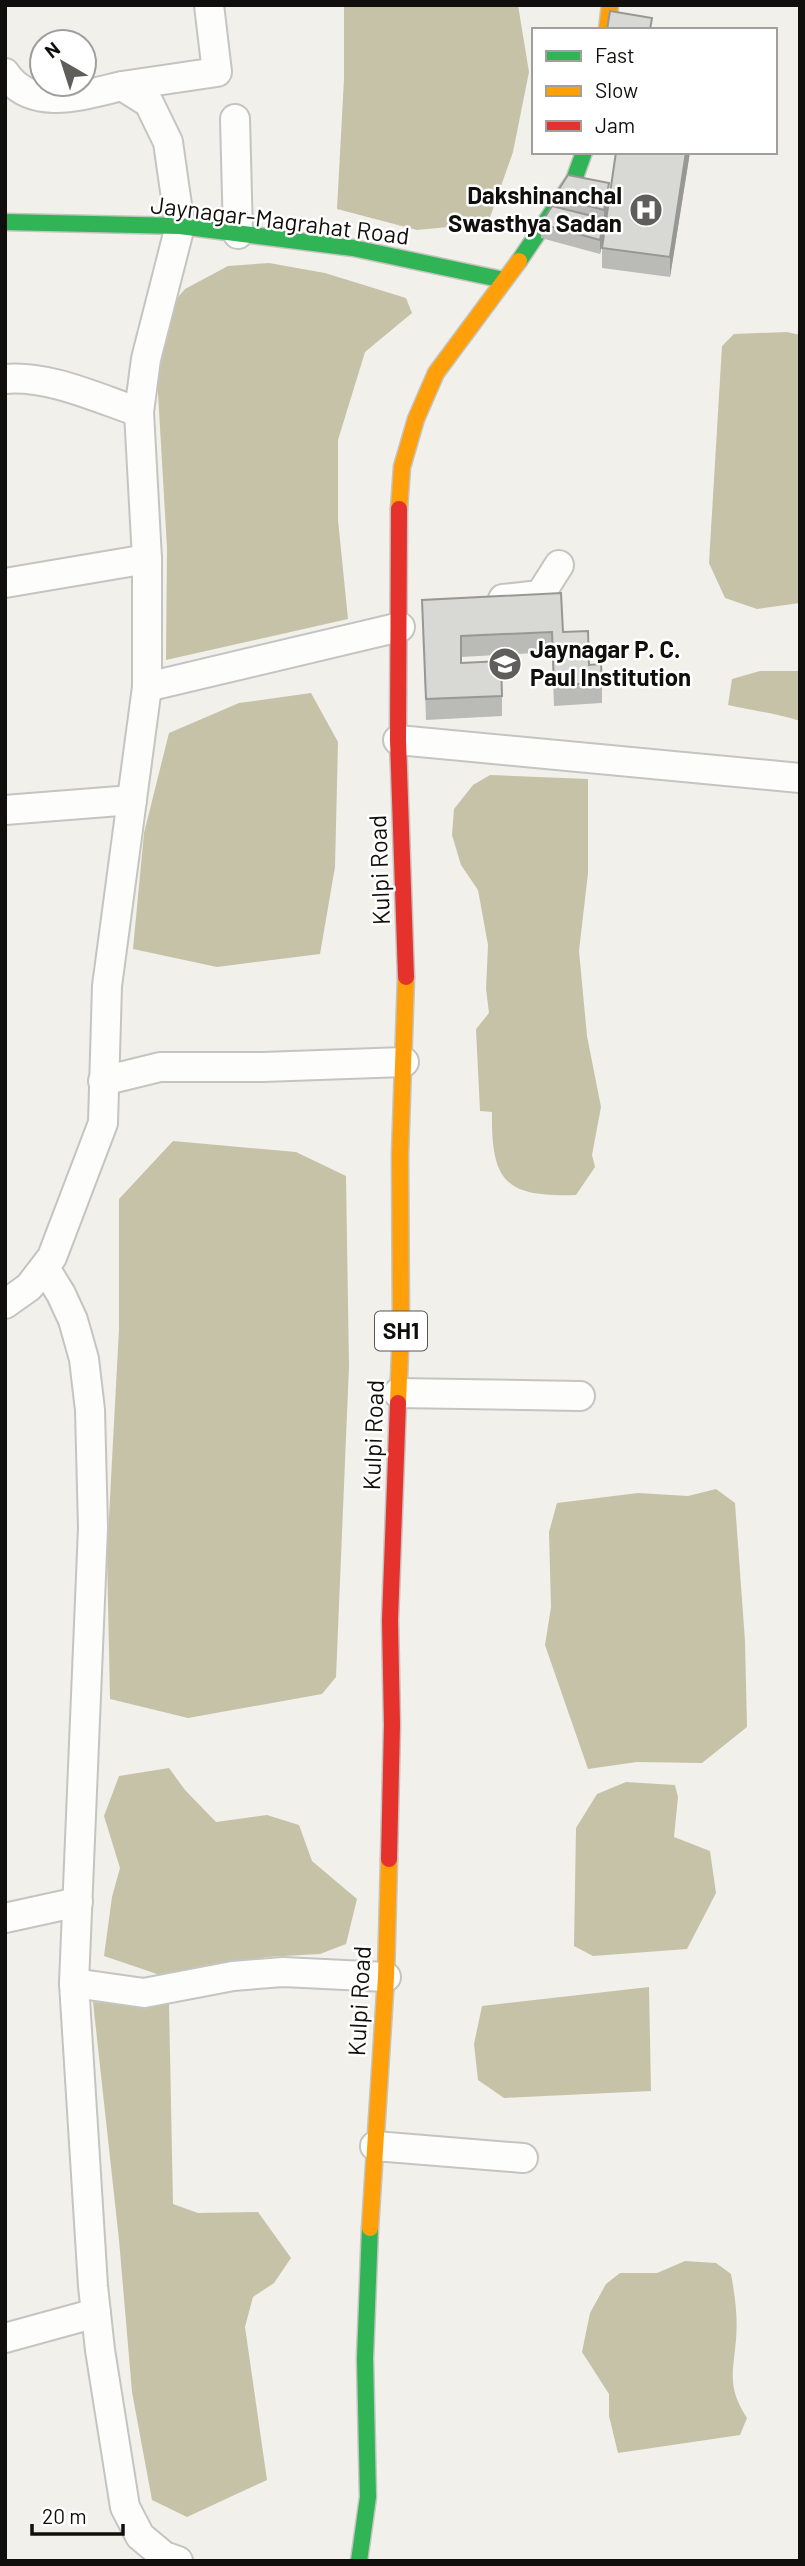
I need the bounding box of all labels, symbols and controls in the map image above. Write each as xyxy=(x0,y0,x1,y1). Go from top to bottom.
north arrow xyxy=(28,28,98,98)
legend xyxy=(532,28,777,154)
text: N xyxy=(40,36,64,62)
text: Fast xyxy=(595,42,635,67)
text: Slow xyxy=(595,77,638,102)
text: Jam xyxy=(595,112,635,137)
place label: Dakshinanchal Swasthya Sadan xyxy=(448,180,622,237)
street label: Jaynagar-Magrahat Road xyxy=(149,189,411,250)
hospital icon: Dakshinanchal Swasthya Sadan xyxy=(627,191,665,229)
place label: Jaynagar P. C. Paul Institution xyxy=(530,634,691,691)
school or university icon: Jaynagar P. C. Paul Institution xyxy=(486,645,524,683)
street label: Kulpi Road xyxy=(362,814,395,926)
road number: SH1 xyxy=(375,1312,427,1350)
street label: Kulpi Road xyxy=(356,1379,389,1491)
street label: Kulpi Road xyxy=(341,1945,376,2057)
scale bar xyxy=(32,2492,122,2536)
text: 20 m xyxy=(42,2503,87,2528)

